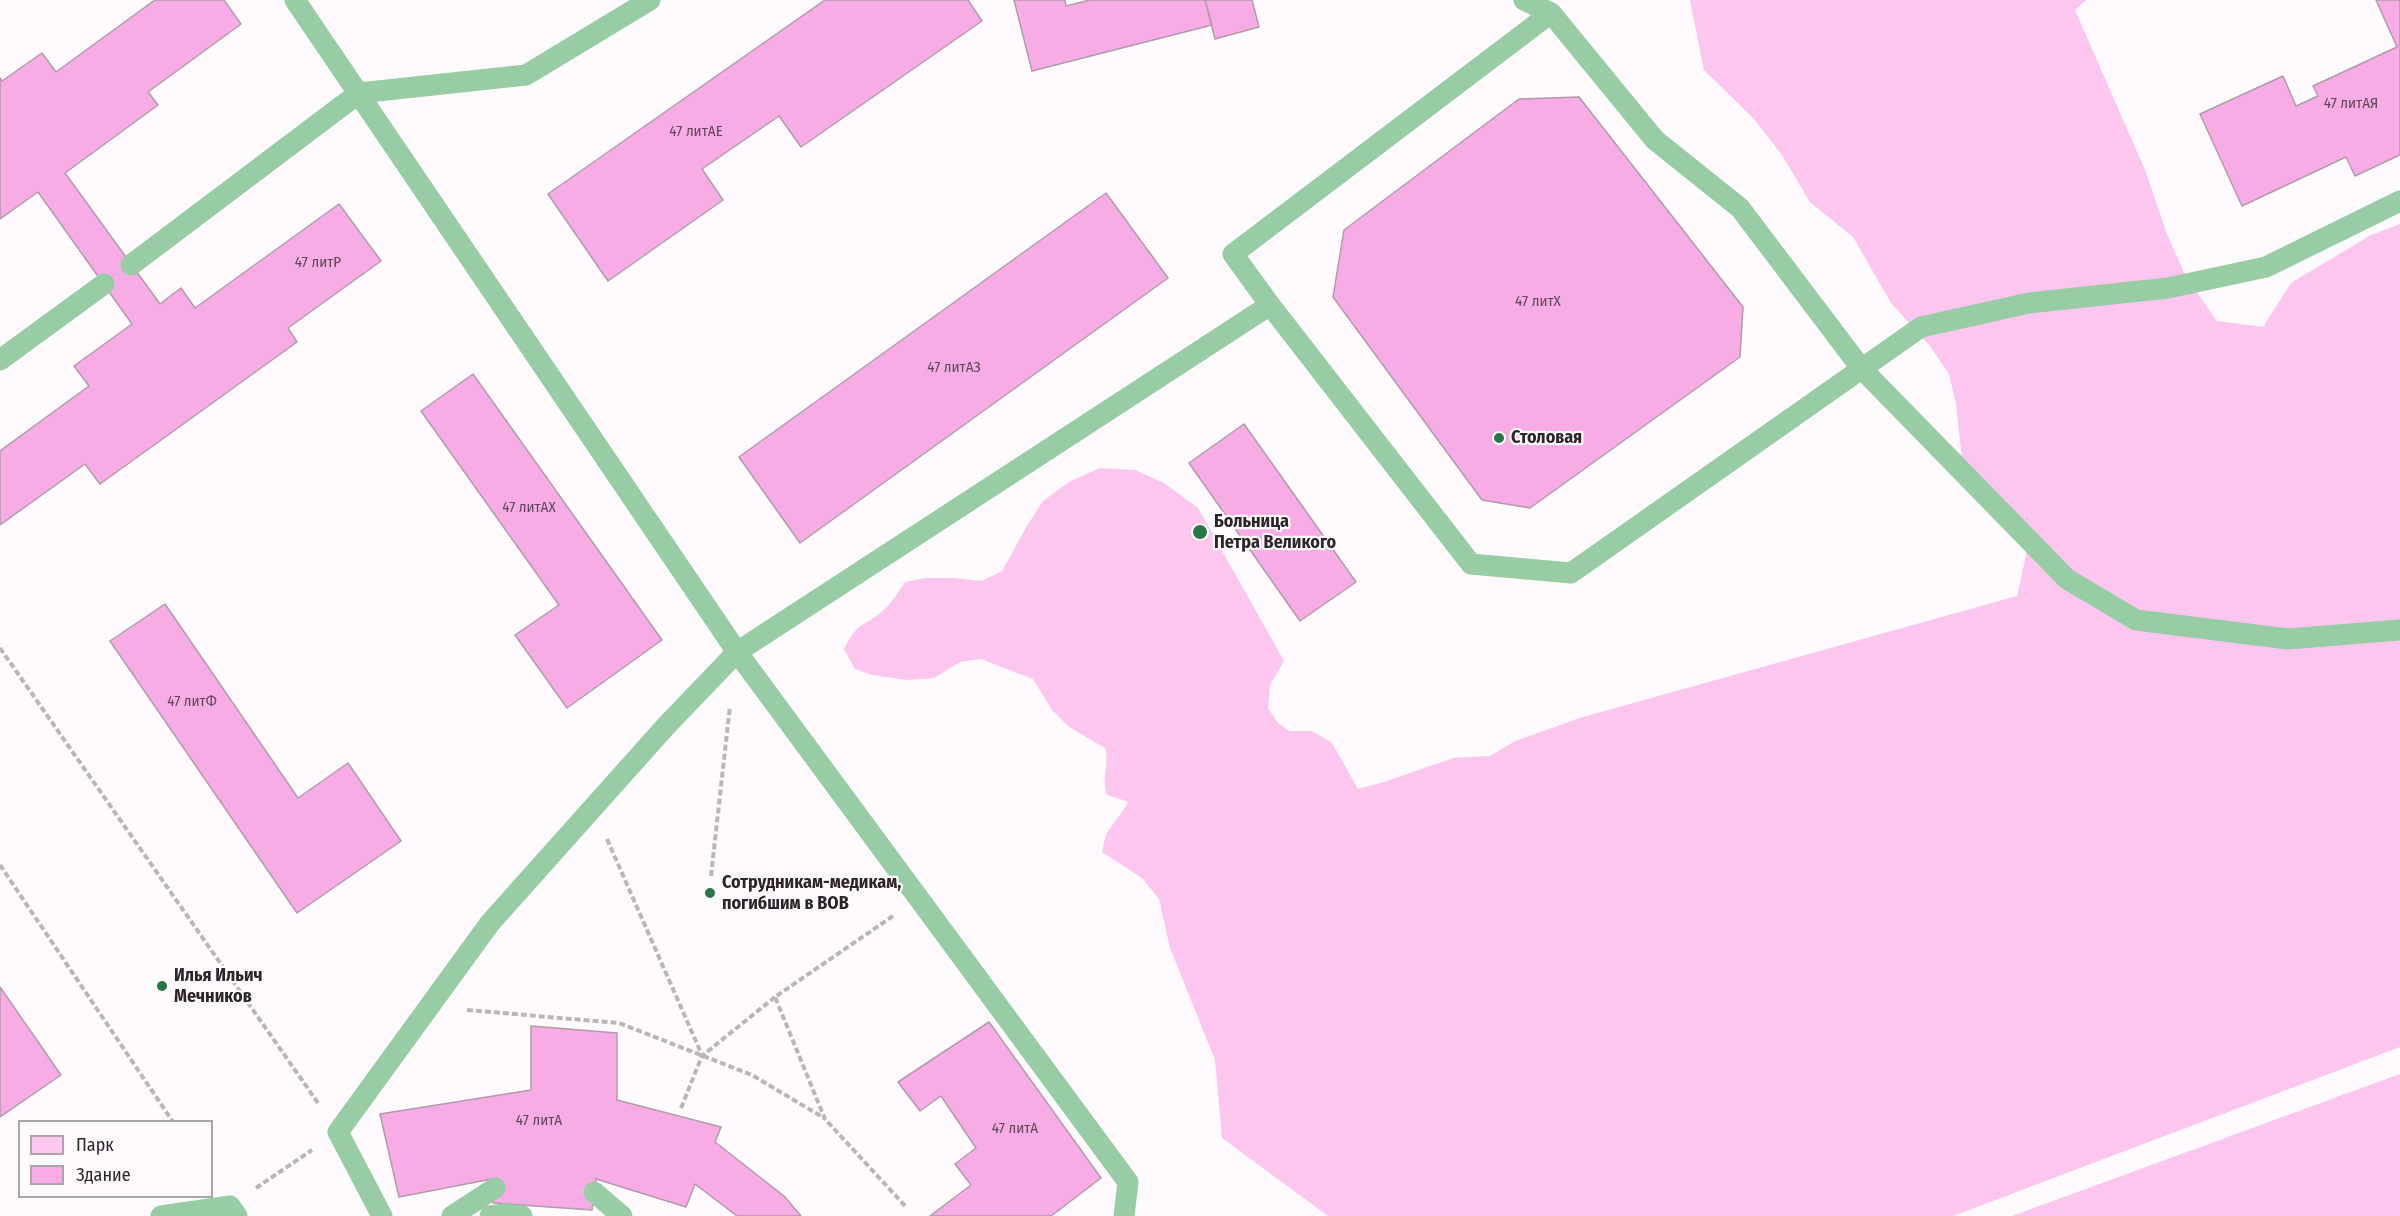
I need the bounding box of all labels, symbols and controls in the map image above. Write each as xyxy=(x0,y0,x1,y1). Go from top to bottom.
house number: 47 литАЯ xyxy=(2324,95,2378,113)
house number: 47 литАЕ xyxy=(669,123,723,141)
house number: 47 литР xyxy=(295,254,341,272)
house number: 47 литХ xyxy=(1515,293,1561,311)
house number: 47 литАЗ xyxy=(927,359,981,377)
place label: Столовая xyxy=(1511,427,1582,449)
marker: Столовая xyxy=(1492,431,1506,445)
house number: 47 литАХ xyxy=(502,499,556,517)
place label: Больница Петра Великого xyxy=(1214,511,1336,554)
marker: Больница Петра Великого xyxy=(1191,523,1209,541)
house number: 47 литФ xyxy=(167,693,217,711)
place label: Сотрудникам-медикам, погибшим в ВОВ xyxy=(722,872,901,914)
marker: Сотрудникам-медикам, погибшим в ВОВ xyxy=(703,886,717,900)
place label: Илья Ильич Мечников xyxy=(174,965,263,1008)
marker: Илья Ильич Мечников xyxy=(155,979,169,993)
house number: 47 литА xyxy=(516,1112,562,1130)
legend xyxy=(18,1120,213,1198)
house number: 47 литА xyxy=(992,1120,1038,1138)
text: Парк xyxy=(76,1134,114,1156)
text: Здание xyxy=(76,1164,131,1186)

